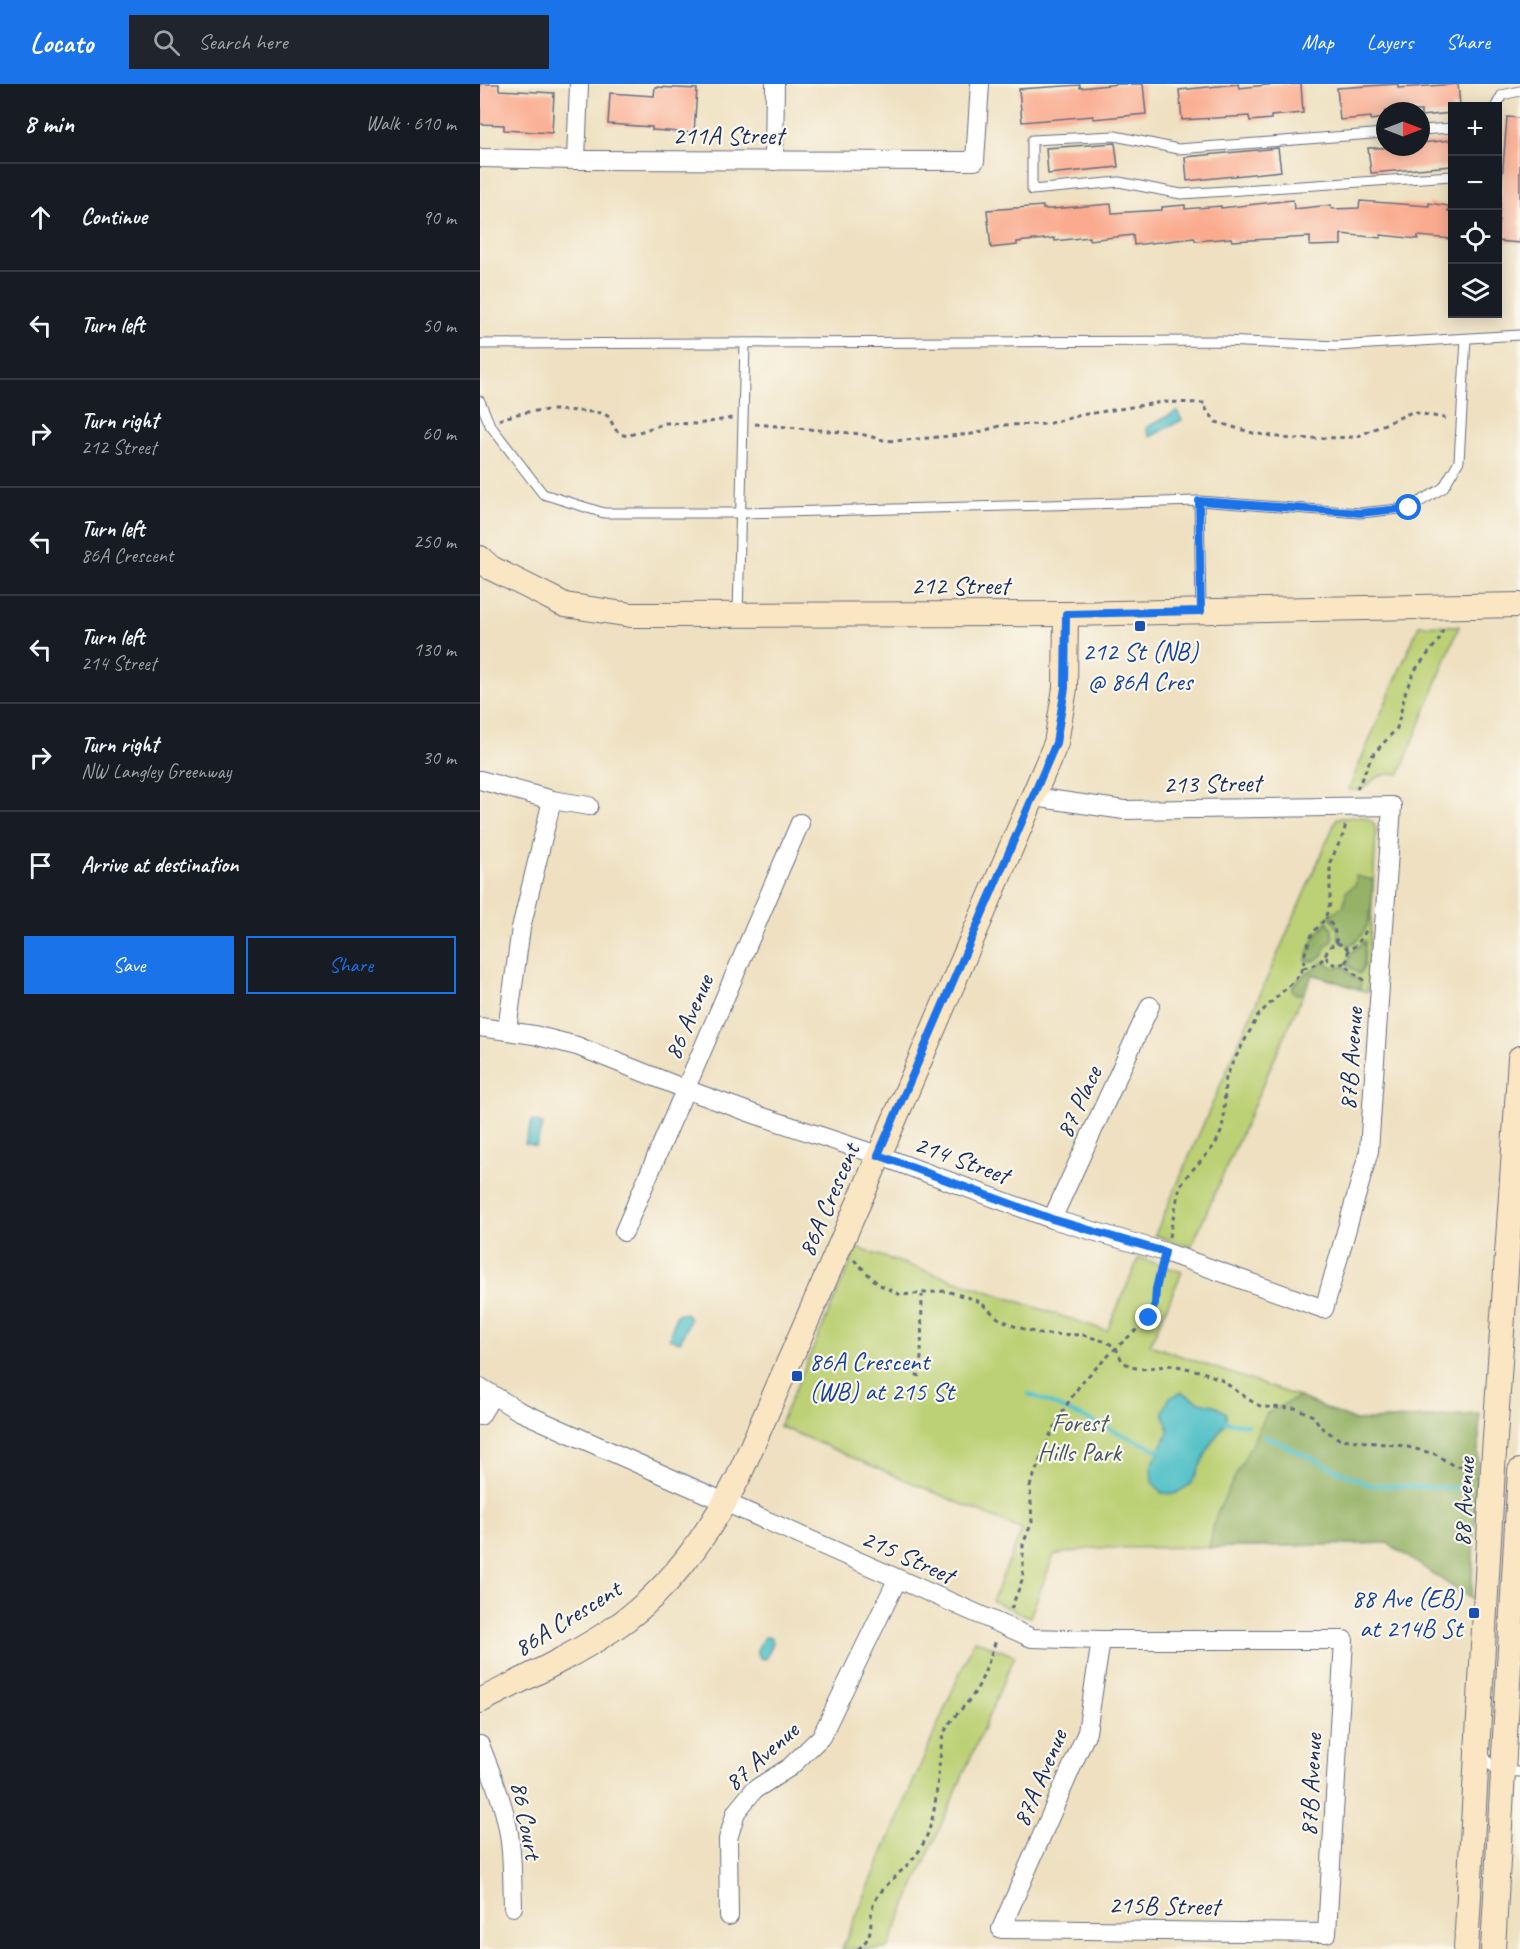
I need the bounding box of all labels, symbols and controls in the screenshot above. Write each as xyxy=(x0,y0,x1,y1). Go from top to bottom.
search box xyxy=(129,15,549,69)
text: Locato xyxy=(30,25,93,60)
icon: search xyxy=(150,26,183,59)
text: Search here xyxy=(198,28,288,56)
text: Map xyxy=(1301,29,1334,55)
text: Layers xyxy=(1367,29,1413,55)
text: Share xyxy=(1446,29,1490,55)
north arrow xyxy=(1376,102,1430,156)
map controls xyxy=(1448,102,1502,318)
button: + xyxy=(1448,102,1502,156)
text: 8 min xyxy=(24,107,74,140)
text: Walk · 610 m xyxy=(366,111,456,136)
street label: 211A Street xyxy=(672,119,787,152)
button: − xyxy=(1448,156,1502,210)
icon: ahead xyxy=(24,201,57,234)
text: Continue xyxy=(81,203,147,231)
text: 90 m xyxy=(422,205,456,230)
button: locate xyxy=(1448,210,1502,264)
button: layers xyxy=(1448,264,1502,318)
icon: left xyxy=(24,309,57,342)
text: Turn left xyxy=(81,311,145,339)
text: 50 m xyxy=(422,313,456,338)
text: Turn right xyxy=(81,407,158,435)
icon: right xyxy=(24,417,57,450)
text: 60 m xyxy=(422,421,456,446)
text: 212 Street xyxy=(81,435,156,460)
route start xyxy=(1395,494,1421,520)
text: Turn left xyxy=(81,515,145,543)
icon: left xyxy=(24,525,57,558)
text: 250 m xyxy=(413,529,456,554)
text: 86A Crescent xyxy=(81,543,173,568)
street label: 212 Street xyxy=(911,569,1012,602)
marker: 212 St (NB) @ 86A Cres xyxy=(1133,619,1147,633)
text: Turn left xyxy=(81,623,145,651)
icon: left xyxy=(24,633,57,666)
place label: 212 St (NB) @ 86A Cres xyxy=(1082,635,1199,698)
text: 130 m xyxy=(413,637,456,662)
text: 214 Street xyxy=(81,651,156,676)
text: Turn right xyxy=(81,731,158,759)
icon: right xyxy=(24,741,57,774)
text: 30 m xyxy=(422,745,456,770)
text: NW Langley Greenway xyxy=(81,759,231,784)
street label: 213 Street xyxy=(1163,766,1265,801)
icon: arrive xyxy=(24,849,57,882)
text: Arrive at destination xyxy=(81,851,238,879)
button: Save xyxy=(24,936,234,994)
button: Share xyxy=(246,936,456,994)
street label: 86 Avenue xyxy=(656,968,722,1065)
street label: 87B Avenue xyxy=(1330,1005,1371,1112)
street label: 87 Place xyxy=(1048,1060,1110,1143)
street label: 214 Street xyxy=(910,1127,1017,1193)
street label: 86A Crescent xyxy=(790,1136,868,1262)
route end xyxy=(1135,1304,1161,1330)
place label: 86A Crescent (WB) at 215 St xyxy=(809,1345,956,1408)
marker: 86A Crescent (WB) at 215 St xyxy=(790,1369,804,1383)
park label: Forest Hills Park xyxy=(1037,1406,1122,1469)
street label: 88 Avenue xyxy=(1445,1455,1482,1548)
street label: 215 Street xyxy=(856,1521,962,1593)
street label: 86A Crescent xyxy=(508,1571,629,1664)
place label: 88 Ave (EB) at 214B St xyxy=(1352,1582,1464,1645)
marker: 88 Ave (EB) at 214B St xyxy=(1467,1606,1481,1620)
street label: 87 Avenue xyxy=(717,1713,807,1799)
street label: 87A Avenue xyxy=(1004,1723,1075,1832)
street label: 87B Avenue xyxy=(1291,1731,1330,1837)
street label: 86 Court xyxy=(503,1778,551,1864)
street label: 215B Street xyxy=(1108,1888,1223,1923)

